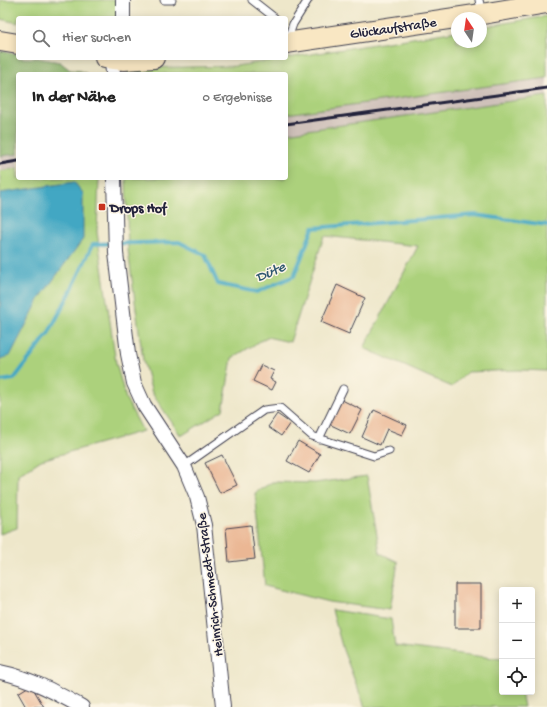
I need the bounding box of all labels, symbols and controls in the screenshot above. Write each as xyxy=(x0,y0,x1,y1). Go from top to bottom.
north arrow xyxy=(451,12,487,48)
street label: Glückaufstraße xyxy=(349,15,439,44)
search box xyxy=(16,16,288,60)
icon: search xyxy=(30,27,52,49)
text: Hier suchen xyxy=(62,29,131,47)
text: In der Nähe xyxy=(32,88,115,108)
text: 0 Ergebnisse xyxy=(203,91,272,106)
place label: Drops Hof xyxy=(108,201,168,218)
marker: Drops Hof xyxy=(97,202,107,212)
water label: Düte xyxy=(253,258,290,287)
street label: Heinrich-Schmedt-Straße xyxy=(194,511,229,657)
map controls xyxy=(499,587,535,695)
button: + xyxy=(499,587,535,623)
button: − xyxy=(499,623,535,659)
button: locate xyxy=(499,659,535,695)

